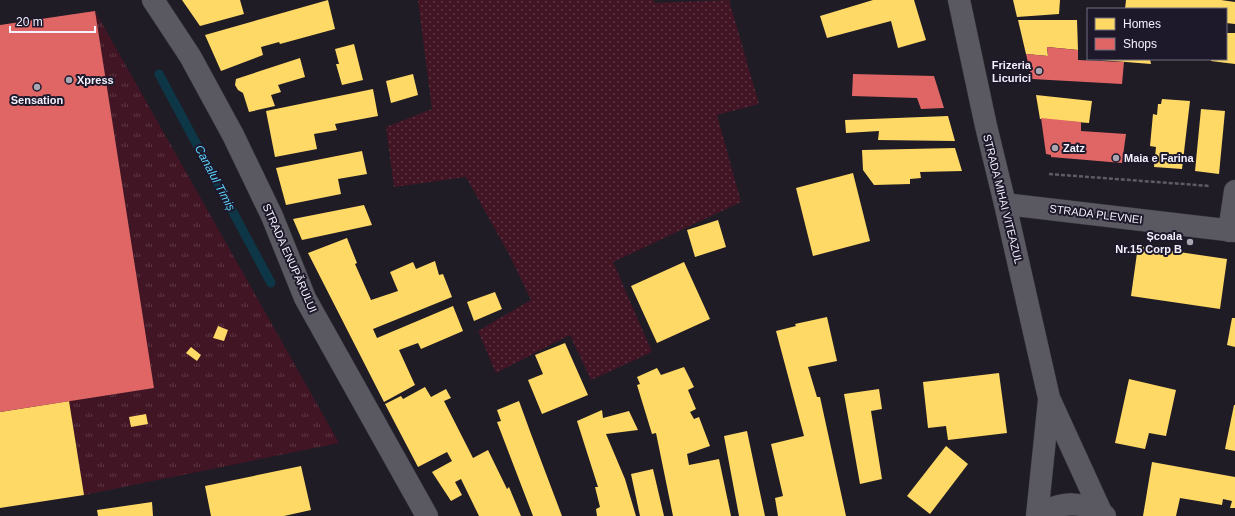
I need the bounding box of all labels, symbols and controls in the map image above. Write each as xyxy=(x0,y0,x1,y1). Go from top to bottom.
scale bar xyxy=(10,8,95,34)
legend xyxy=(1087,8,1227,60)
text: 20 m xyxy=(16,15,43,29)
text: Homes xyxy=(1123,17,1161,31)
text: Shops xyxy=(1123,37,1157,51)
place label: Frizeria Licurici xyxy=(992,59,1032,84)
marker: Frizeria Licurici xyxy=(1034,66,1044,76)
place label: Xpress xyxy=(77,74,114,86)
marker: Xpress xyxy=(64,75,74,85)
marker: Sensation xyxy=(32,82,42,92)
place label: Sensation xyxy=(11,94,64,106)
street label: STRADA MIHAI VITEAZUL xyxy=(981,133,1025,265)
place label: Zatz xyxy=(1063,142,1086,154)
water label: Canalul Timiș xyxy=(192,143,238,213)
marker: Zatz xyxy=(1050,143,1060,153)
place label: Maia e Farina xyxy=(1124,152,1195,164)
marker: Maia e Farina xyxy=(1111,153,1121,163)
street label: STRADA ENUPĂRULUI xyxy=(261,202,319,314)
street label: STRADA PLEVNEI xyxy=(1049,202,1143,226)
place label: Școala Nr.15 Corp B xyxy=(1115,230,1183,255)
marker: Școala Nr.15 Corp B xyxy=(1185,237,1195,247)

